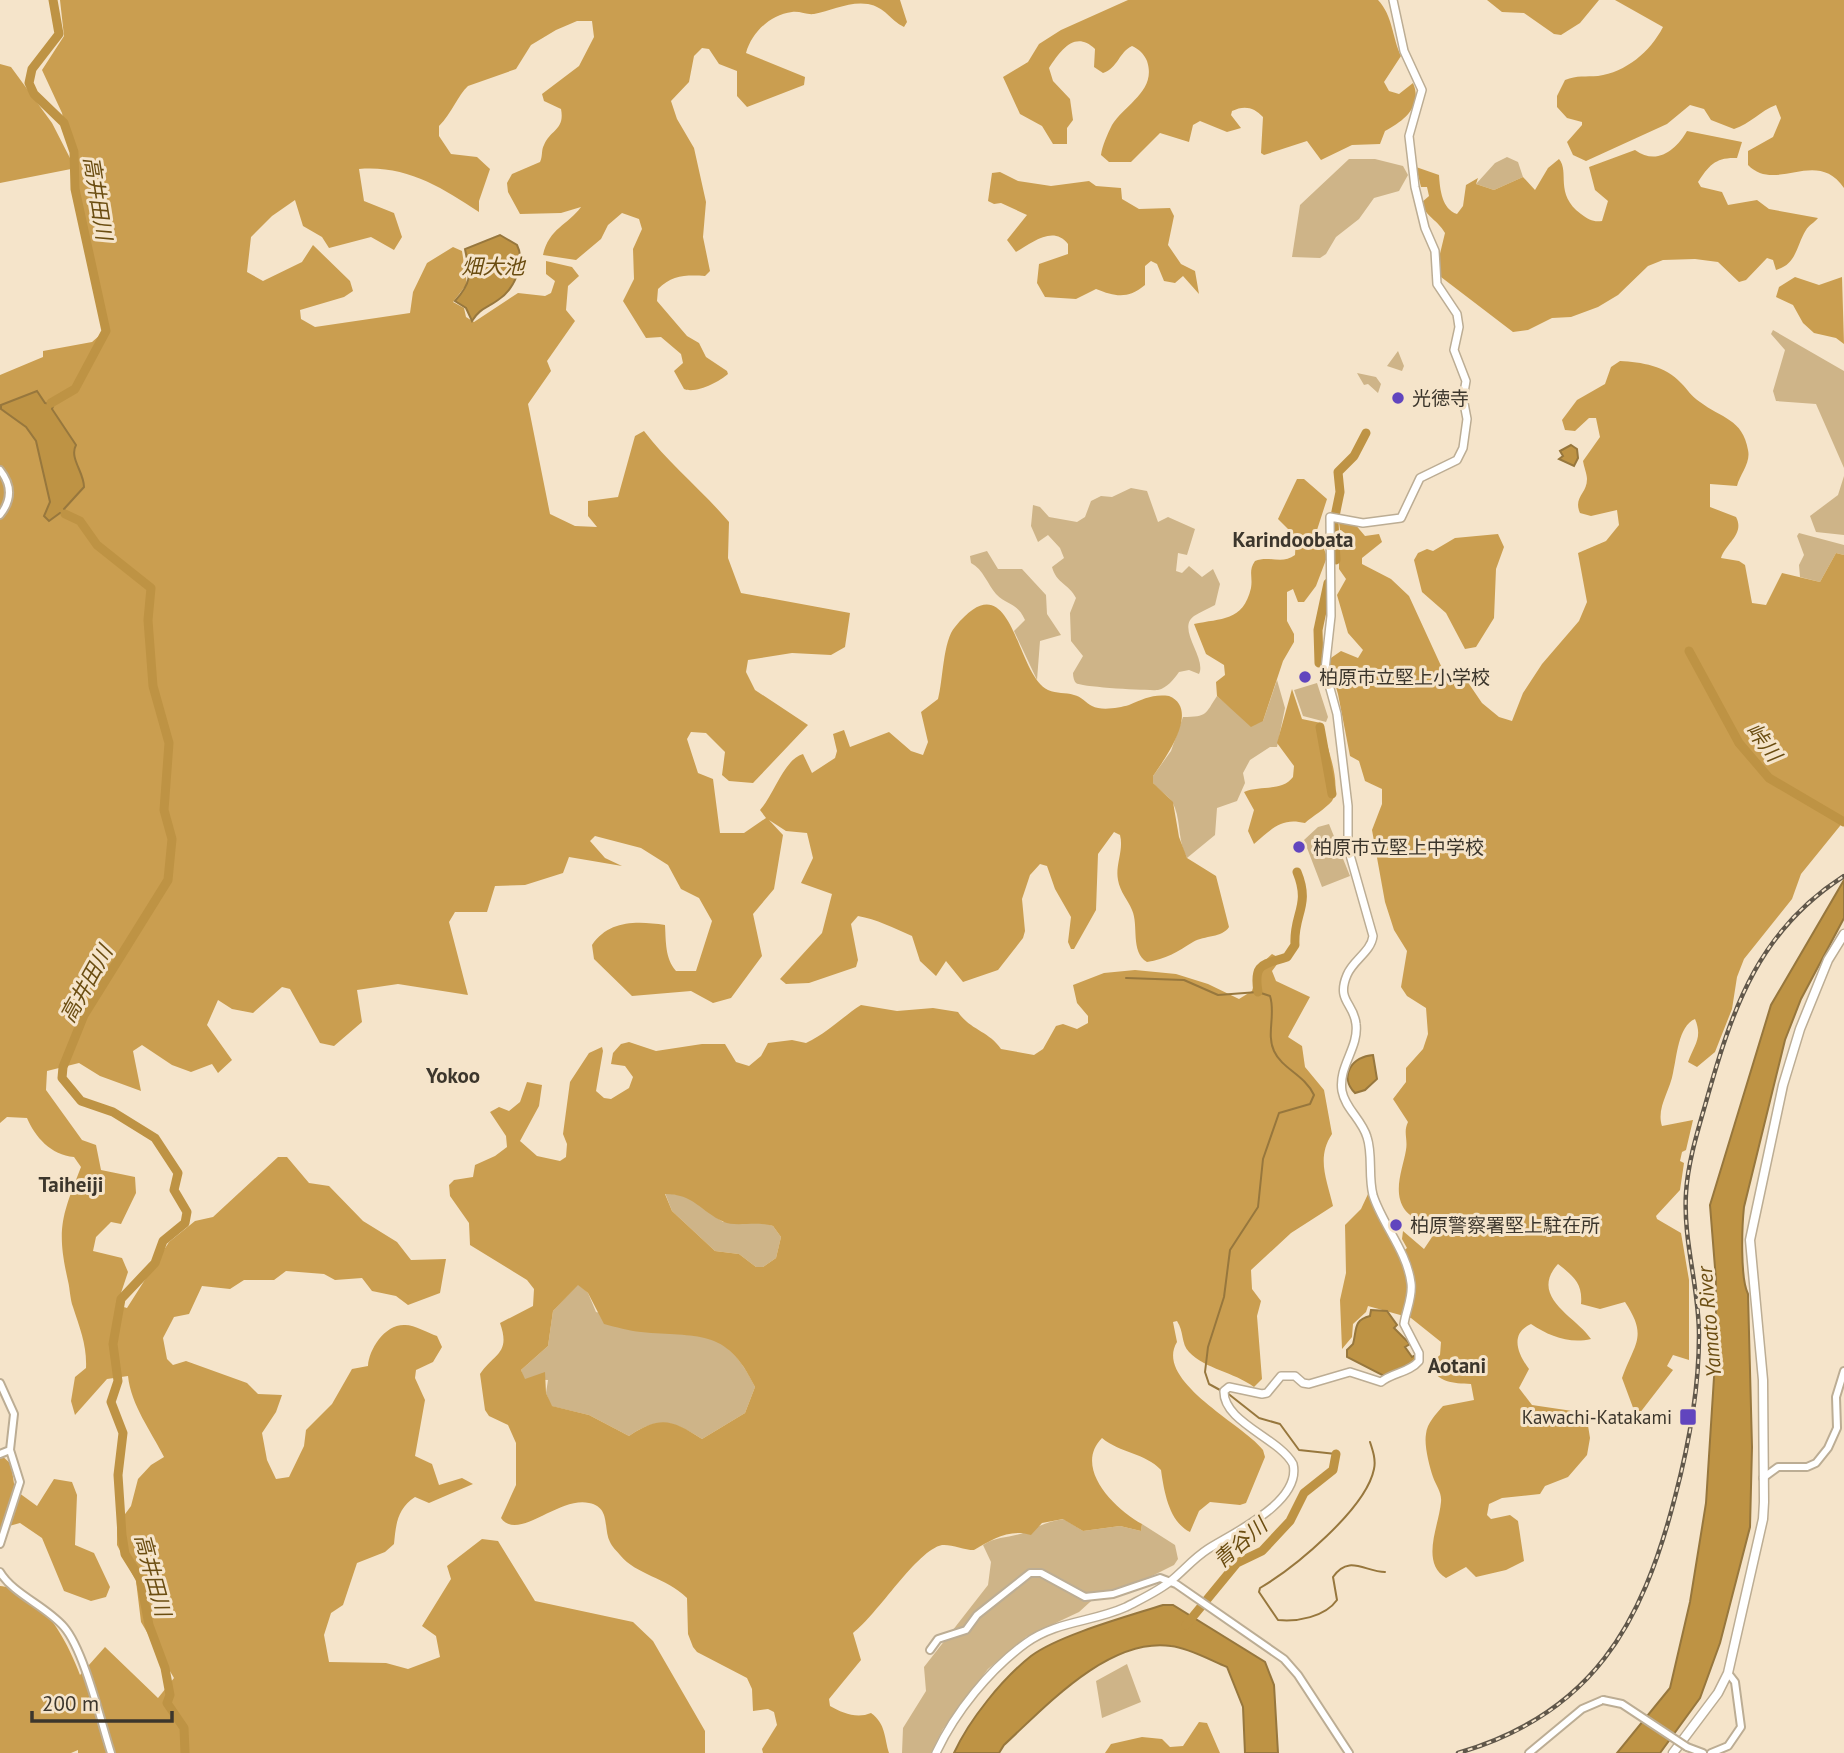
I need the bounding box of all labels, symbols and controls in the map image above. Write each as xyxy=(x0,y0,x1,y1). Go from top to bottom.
water label: 高井田川 xyxy=(78,154,118,244)
water label: 畑大池 xyxy=(462,253,526,280)
place label: 光徳寺 xyxy=(1412,386,1469,410)
marker: 光徳寺 xyxy=(1390,390,1406,406)
district label: Karindoobata xyxy=(1233,526,1353,553)
place label: 柏原市立堅上小学校 xyxy=(1319,665,1490,689)
marker: 柏原市立堅上小学校 xyxy=(1297,669,1313,685)
water label: 峠川 xyxy=(1741,717,1789,768)
place label: 柏原市立堅上中学校 xyxy=(1313,835,1484,859)
marker: 柏原市立堅上中学校 xyxy=(1291,839,1307,855)
water label: 高井田川 xyxy=(54,939,119,1027)
district label: Yokoo xyxy=(425,1062,480,1089)
district label: Taiheiji xyxy=(39,1171,103,1198)
place label: 柏原警察署堅上駐在所 xyxy=(1410,1213,1600,1237)
marker: 柏原警察署堅上駐在所 xyxy=(1388,1217,1404,1233)
water label: Yamato River xyxy=(1691,1263,1727,1379)
district label: Aotani xyxy=(1428,1352,1486,1379)
place label: Kawachi-Katakami xyxy=(1522,1405,1672,1429)
marker: Kawachi-Katakami xyxy=(1678,1407,1698,1427)
water label: 青谷川 xyxy=(1207,1511,1274,1574)
water label: 高井田川 xyxy=(129,1531,177,1621)
scale bar xyxy=(32,1680,172,1724)
text: 200 m xyxy=(42,1690,99,1717)

